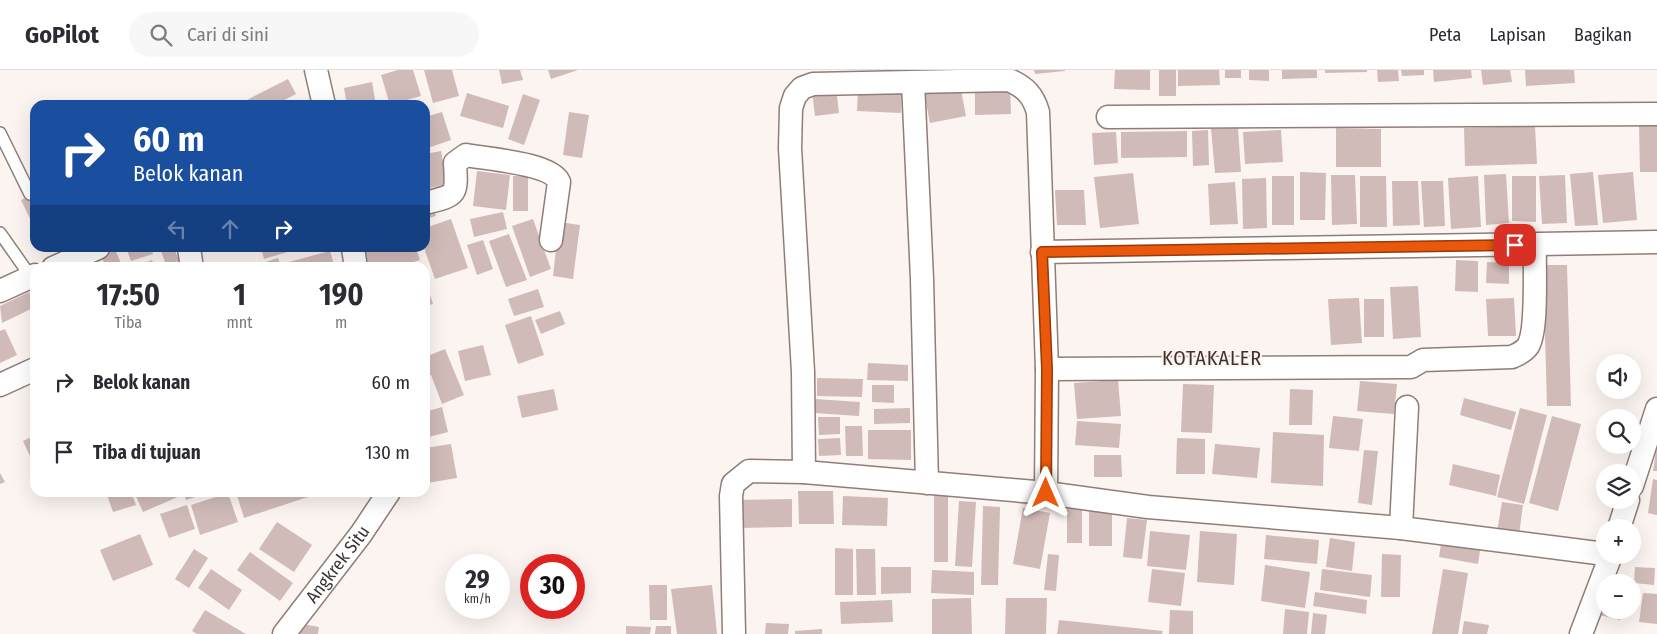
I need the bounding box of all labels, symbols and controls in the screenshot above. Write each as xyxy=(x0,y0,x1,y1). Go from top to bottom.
search box xyxy=(129,12,479,57)
text: GoPilot xyxy=(25,21,99,49)
icon: search xyxy=(147,21,175,49)
text: Cari di sini xyxy=(187,23,269,46)
text: Peta xyxy=(1429,24,1461,46)
text: Lapisan xyxy=(1489,24,1546,46)
text: Bagikan xyxy=(1574,24,1632,46)
text: 60 m xyxy=(133,118,204,160)
icon: right xyxy=(50,120,115,185)
text: Belok kanan xyxy=(133,160,243,187)
icon: left xyxy=(163,215,191,243)
icon: ahead xyxy=(216,215,244,243)
icon: right xyxy=(269,215,297,243)
pin xyxy=(1494,224,1536,266)
icon: arrive xyxy=(1501,231,1529,259)
text: 17:50 xyxy=(96,277,160,313)
text: 1 xyxy=(233,277,246,313)
text: 190 xyxy=(319,277,364,313)
text: Tiba xyxy=(114,313,142,332)
text: mnt xyxy=(227,313,253,332)
text: m xyxy=(335,313,347,332)
district label: KOTAKALER xyxy=(1162,346,1262,370)
map controls xyxy=(1596,354,1641,619)
button: sound xyxy=(1596,354,1641,399)
icon: right xyxy=(50,368,78,396)
text: Belok kanan xyxy=(93,371,190,394)
text: 60 m xyxy=(372,371,410,394)
button: search xyxy=(1596,409,1641,454)
icon: arrive xyxy=(50,438,78,466)
text: Tiba di tujuan xyxy=(93,441,201,464)
text: 130 m xyxy=(365,441,410,464)
button: layers xyxy=(1596,464,1641,509)
position arrow xyxy=(1019,466,1071,518)
button: + xyxy=(1596,519,1641,564)
street label: Angkrek Situ xyxy=(301,521,374,607)
speed limit sign: 30 xyxy=(520,554,585,619)
text: 29 xyxy=(465,565,490,595)
button: − xyxy=(1596,574,1641,619)
text: km/h xyxy=(464,592,491,606)

